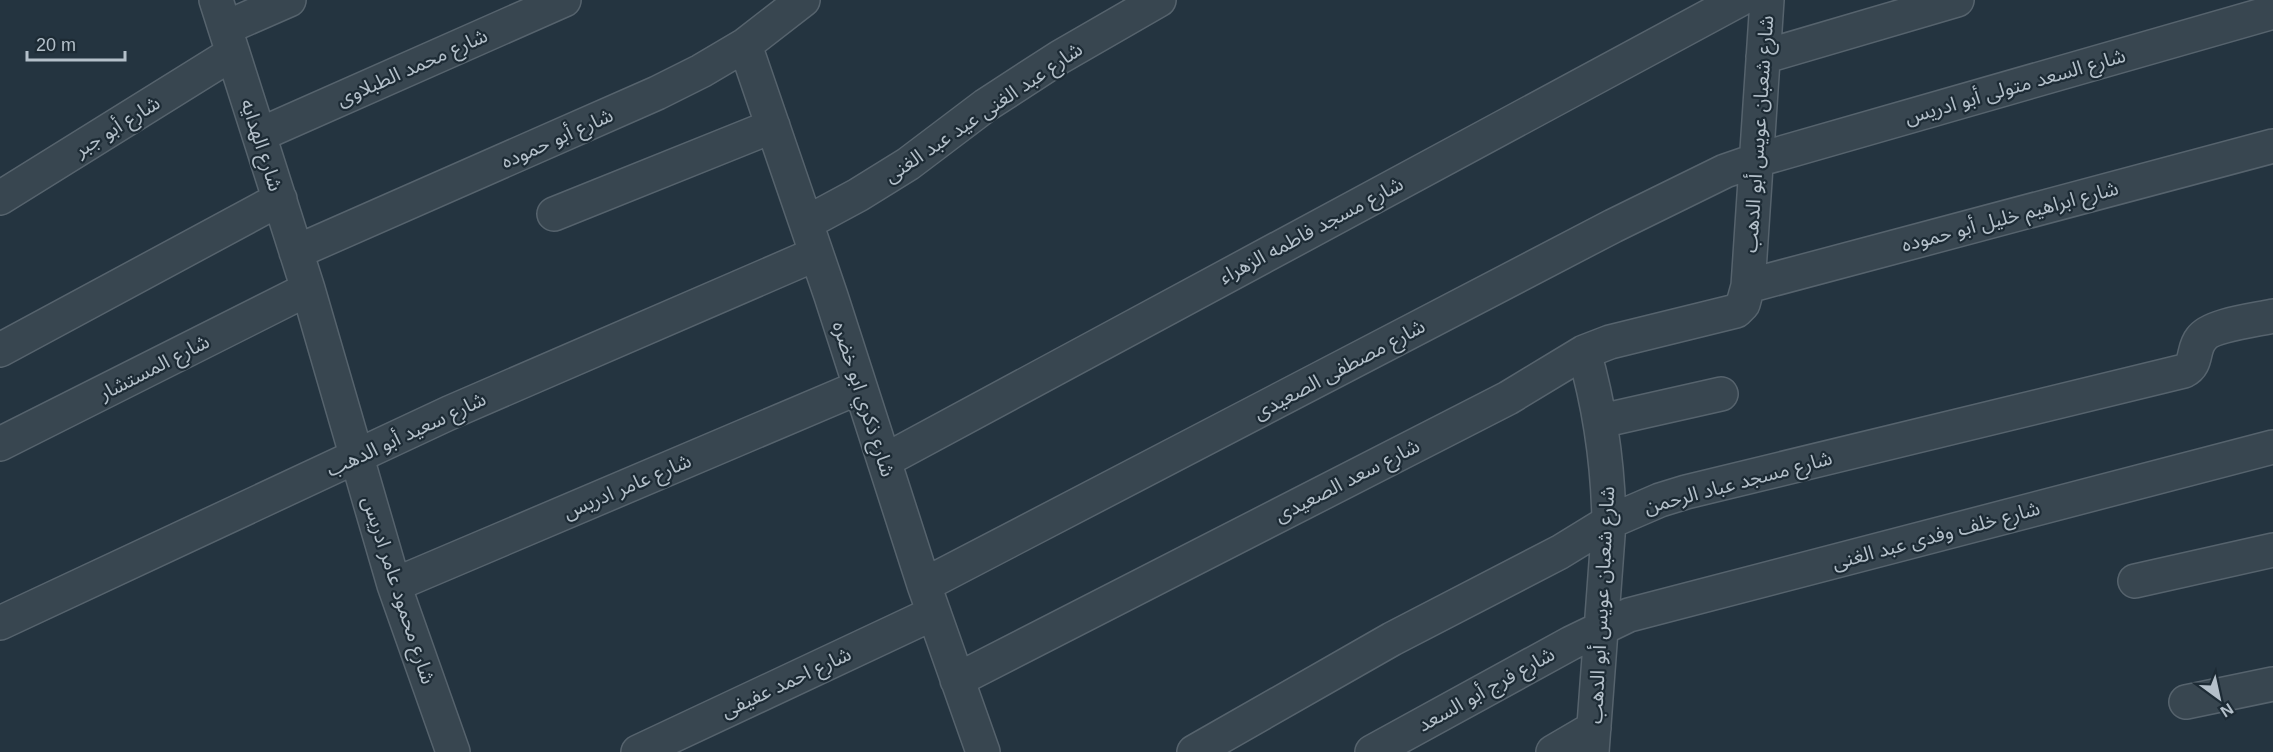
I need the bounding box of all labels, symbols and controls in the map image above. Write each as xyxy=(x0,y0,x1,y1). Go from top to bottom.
street label: شارع شعبان عويس أبو الدهب xyxy=(1738,14,1781,254)
scale bar xyxy=(27,24,124,62)
street label: شارع محمد الطبلاوى xyxy=(333,24,492,114)
text: 20 m xyxy=(36,35,76,55)
street label: شارع عبد الغنى عيد عبد الغنى xyxy=(880,37,1088,190)
street label: شارع السعد متولى أبو ادريس xyxy=(1902,43,2129,132)
street label: شارع أبو جبر xyxy=(69,91,166,165)
street label: شارع الهدايه xyxy=(233,96,287,195)
street label: شارع أبو حموده xyxy=(497,103,618,176)
street label: شارع مسجد فاطمه الزهراء xyxy=(1215,172,1409,291)
street label: شارع ابراهيم خليل أبو حموده xyxy=(1899,176,2122,259)
street label: شارع مصطفى الصعيدى xyxy=(1249,314,1430,427)
street label: شارع ذكري ابو خضره xyxy=(824,319,900,481)
street label: شارع المستشار xyxy=(94,330,215,408)
street label: شارع سعيد أبو الدهب xyxy=(323,387,491,484)
street label: شارع سعد الصعيدى xyxy=(1271,434,1425,530)
street label: شارع مسجد عباد الرحمن xyxy=(1642,446,1836,522)
street label: شارع عامر ادريس xyxy=(560,449,696,527)
street label: شارع شعبان عويس أبو الدهب xyxy=(1583,486,1622,725)
street label: شارع محمود عامر ادريس xyxy=(354,493,440,688)
street label: شارع خلف وفدى عبد الغنى xyxy=(1830,497,2043,577)
street label: شارع احمد عفيفى xyxy=(718,642,856,725)
street label: شارع فرج أبو السعد xyxy=(1414,642,1560,739)
north arrow xyxy=(2189,668,2249,728)
text: N xyxy=(2217,700,2236,720)

